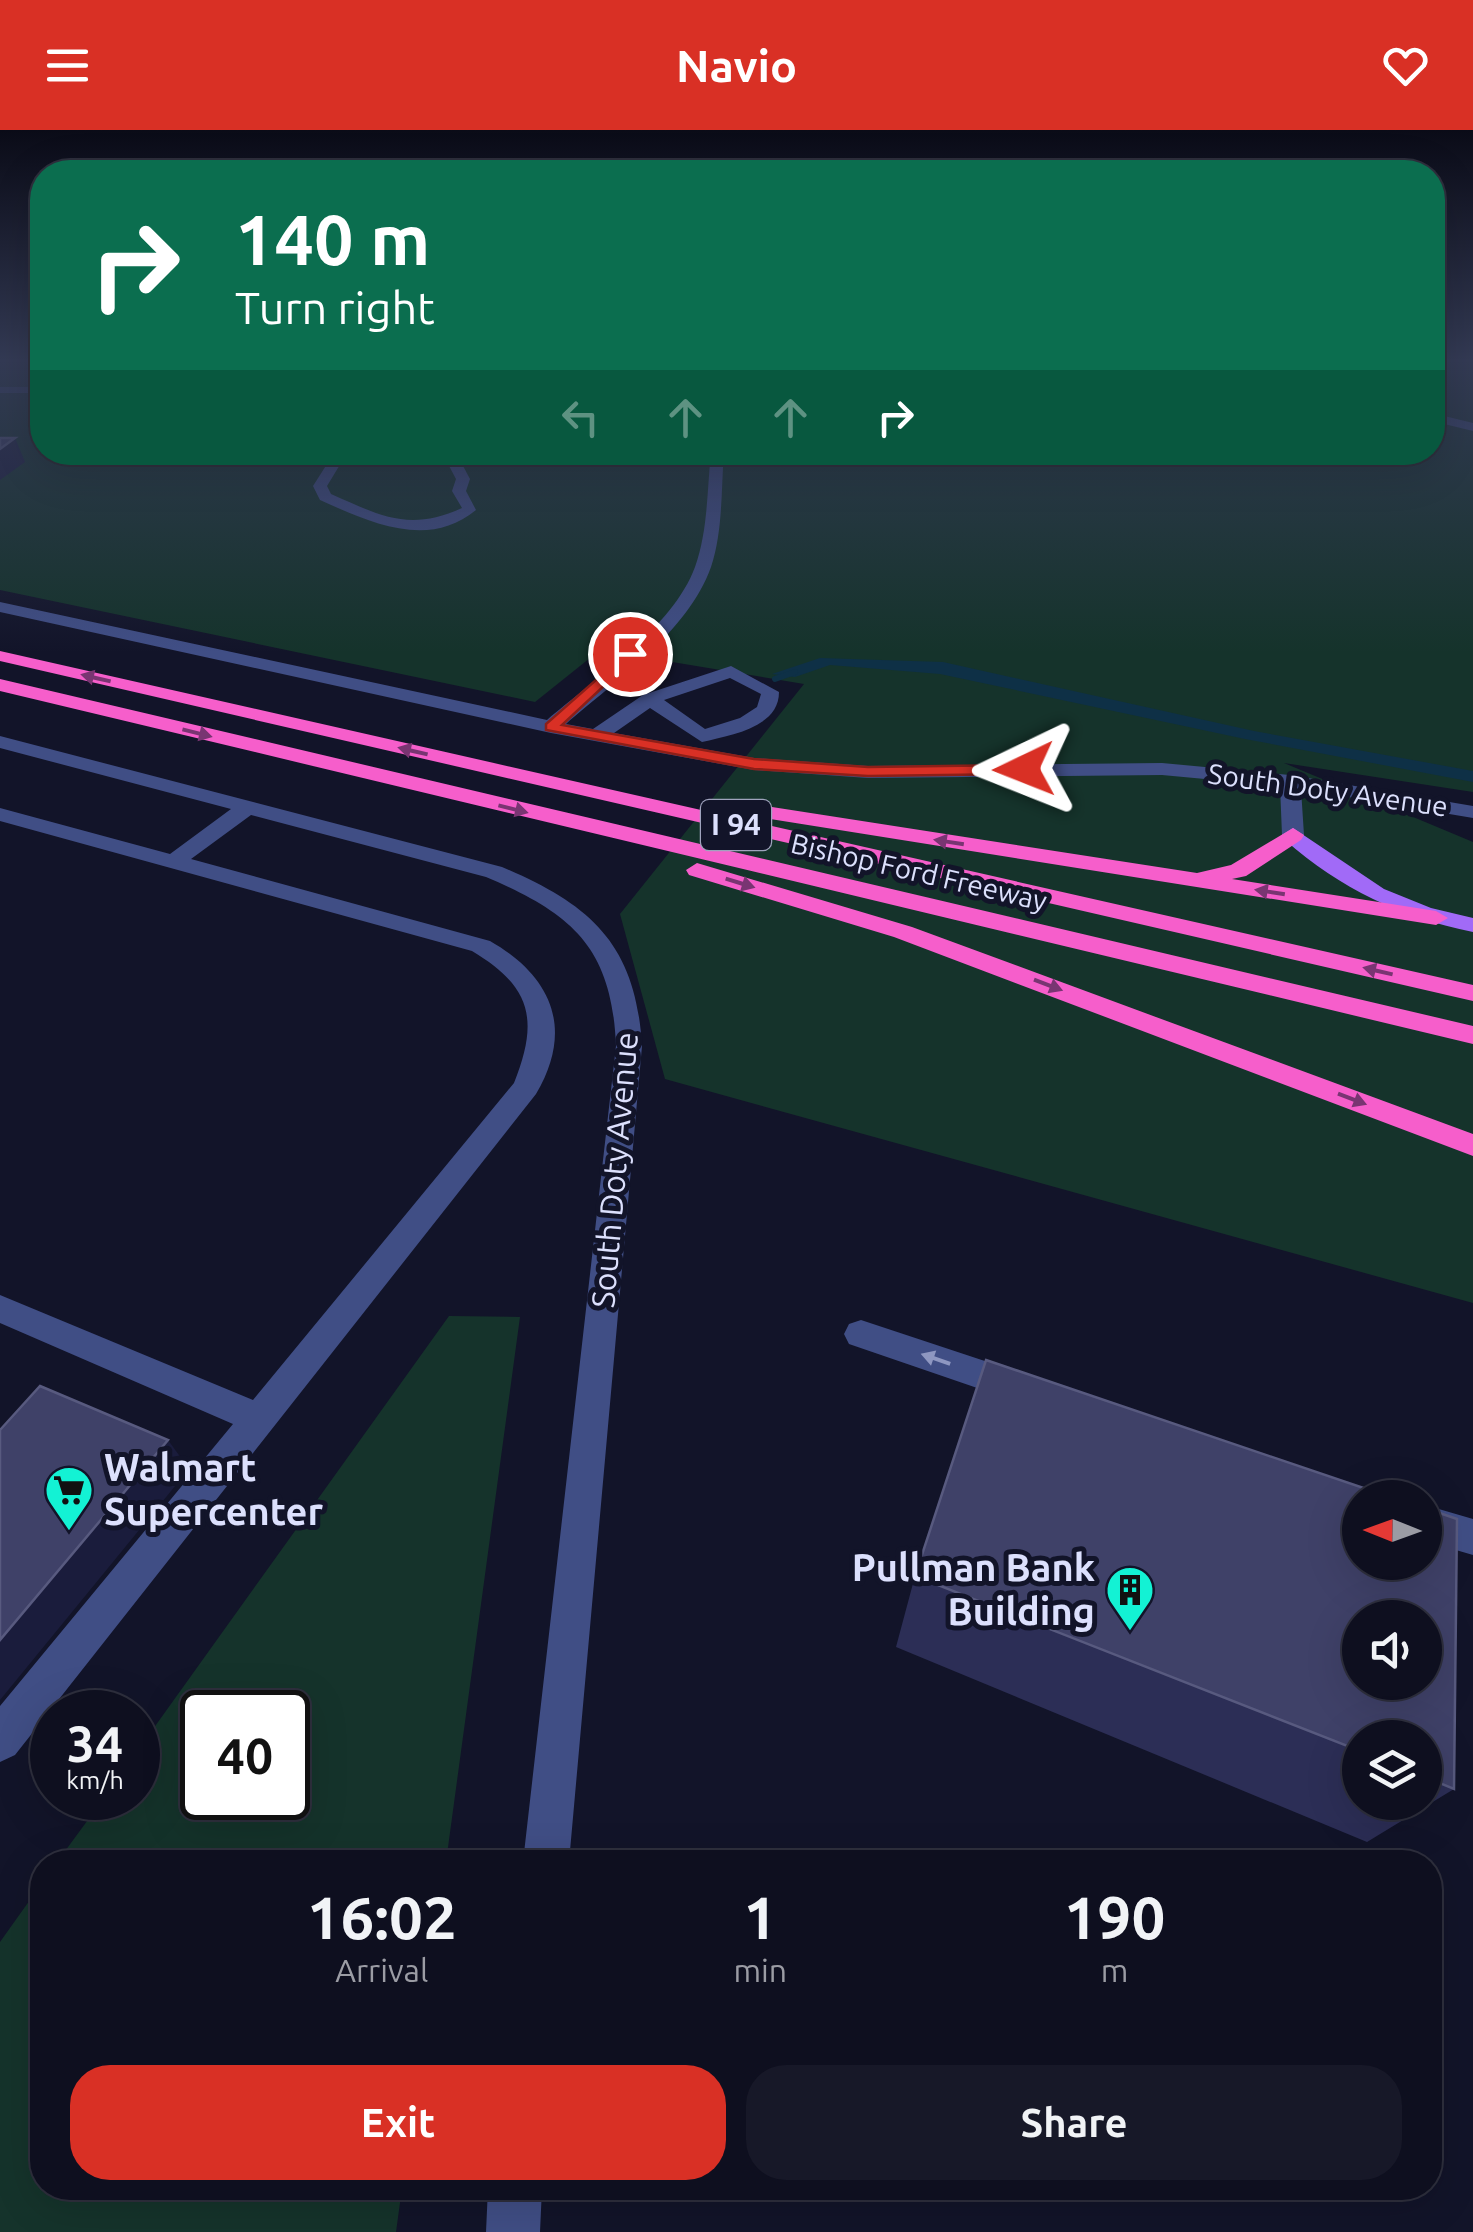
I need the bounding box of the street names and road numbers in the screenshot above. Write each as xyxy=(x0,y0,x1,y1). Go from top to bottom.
street label: South Doty Avenue xyxy=(1206,757,1450,822)
road number: I 94 xyxy=(701,800,771,850)
street label: Bishop Ford Freeway xyxy=(788,827,1050,916)
street label: South Doty Avenue xyxy=(584,1031,644,1309)

